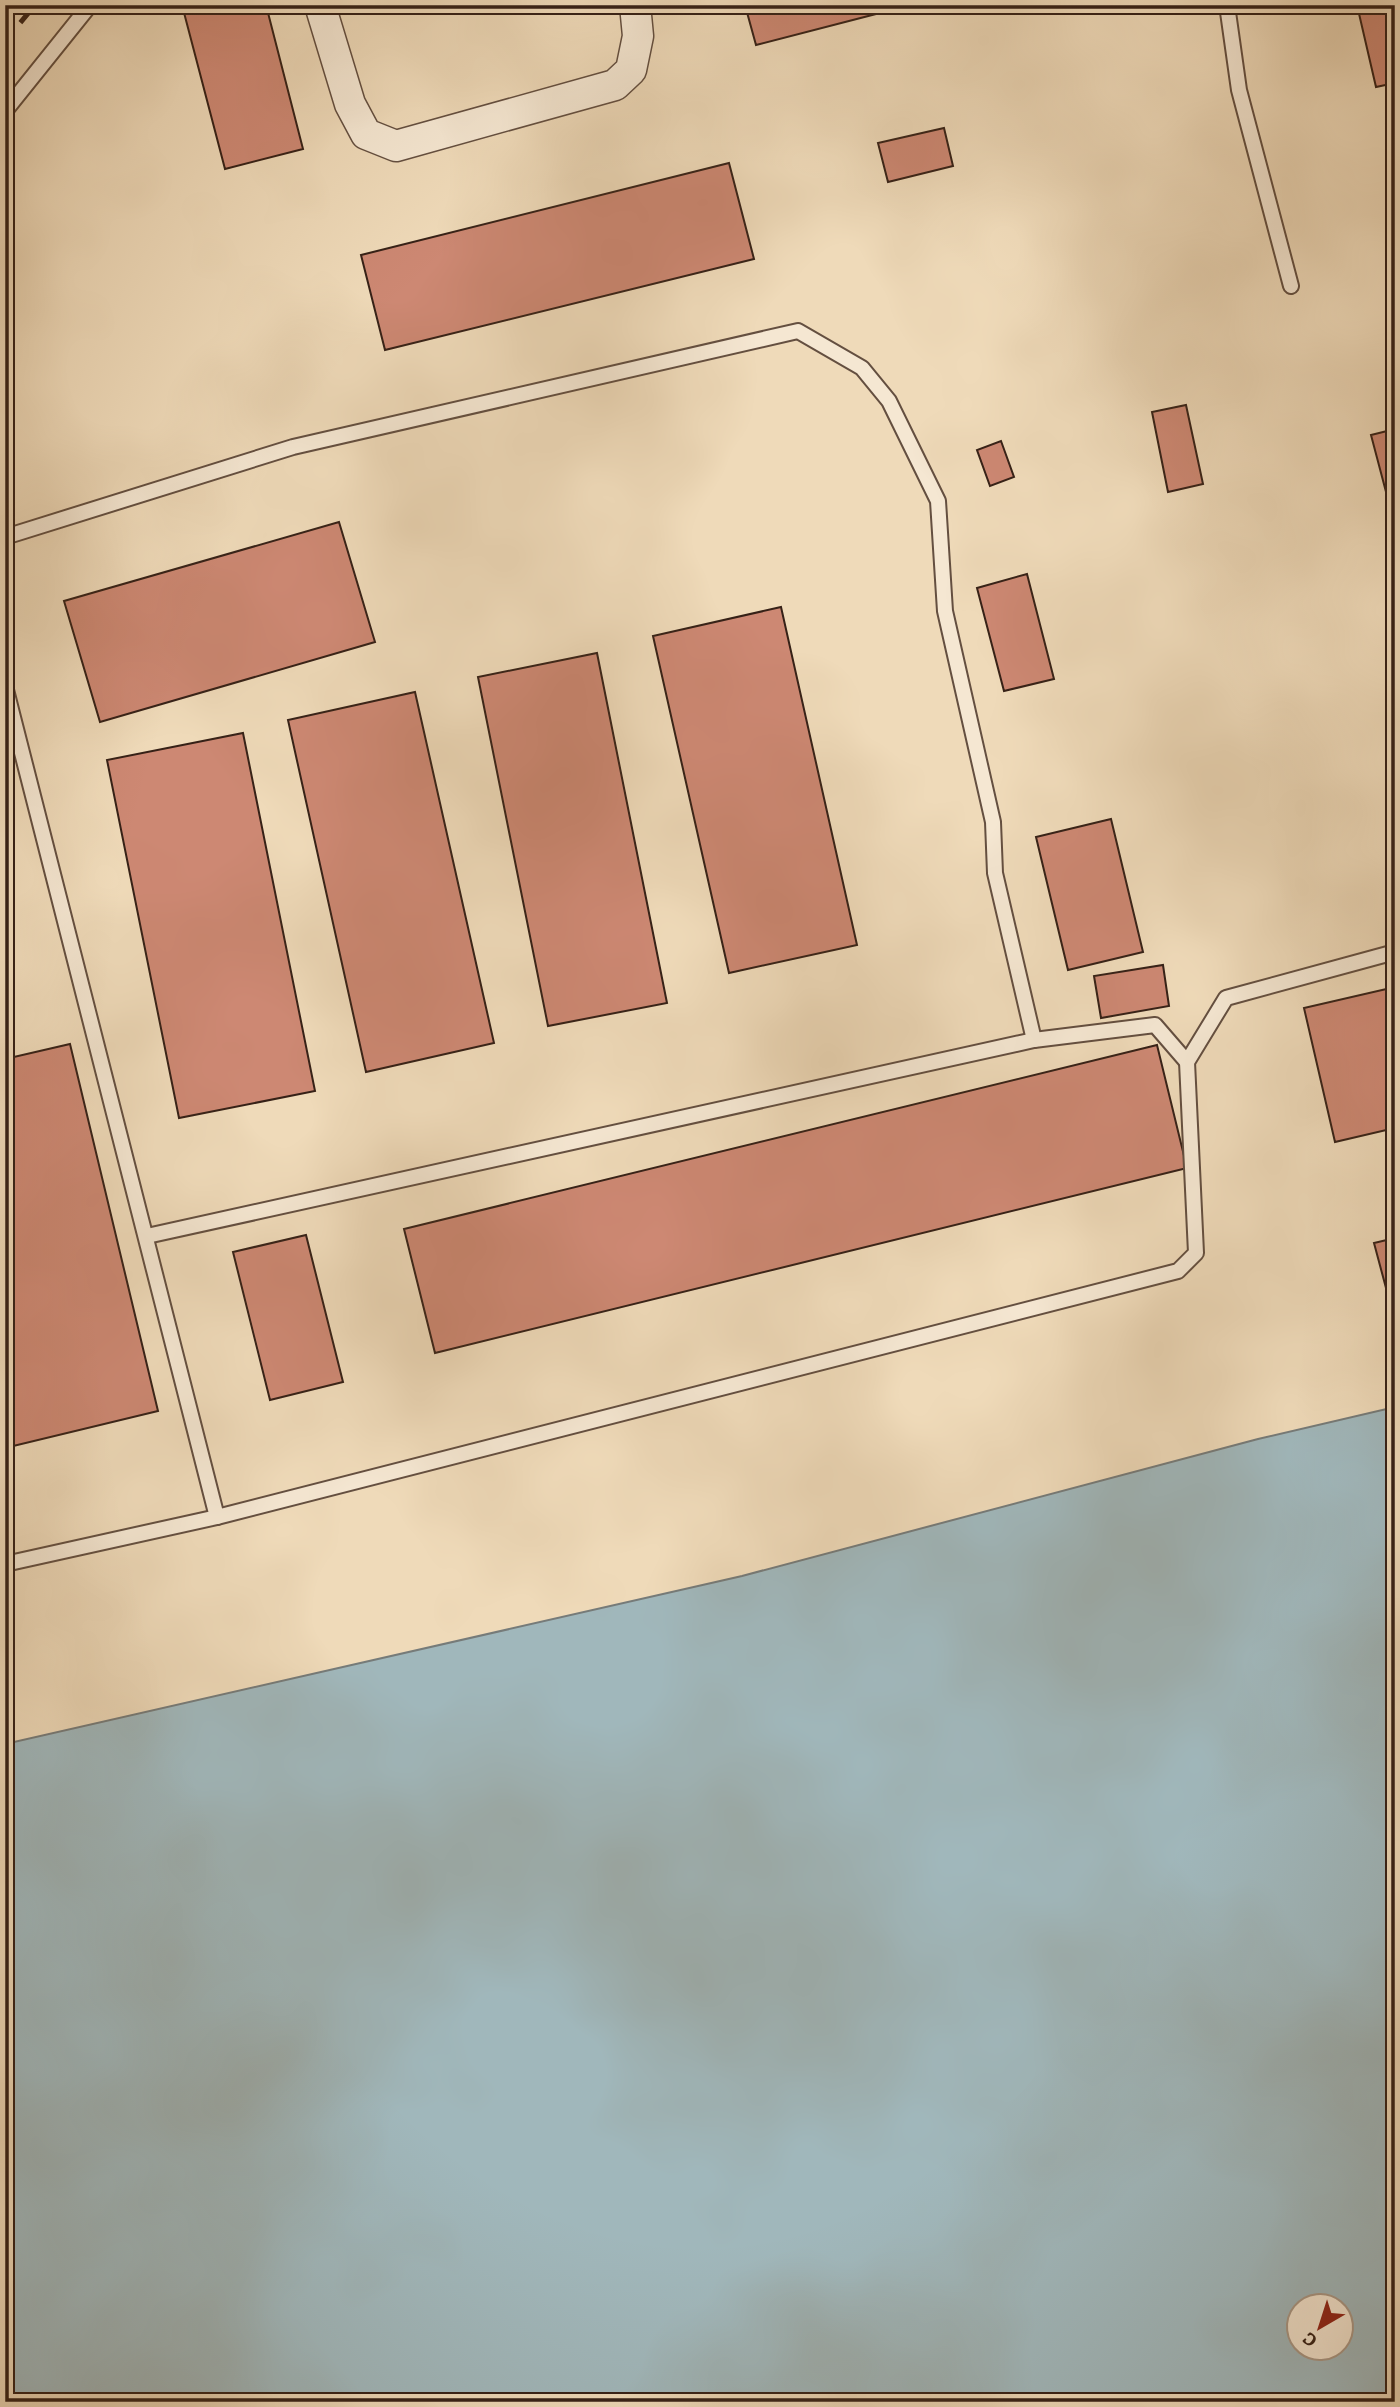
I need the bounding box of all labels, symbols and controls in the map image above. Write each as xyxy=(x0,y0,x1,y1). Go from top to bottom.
north arrow xyxy=(1284,2292,1354,2362)
text: С xyxy=(1297,2326,1323,2353)

